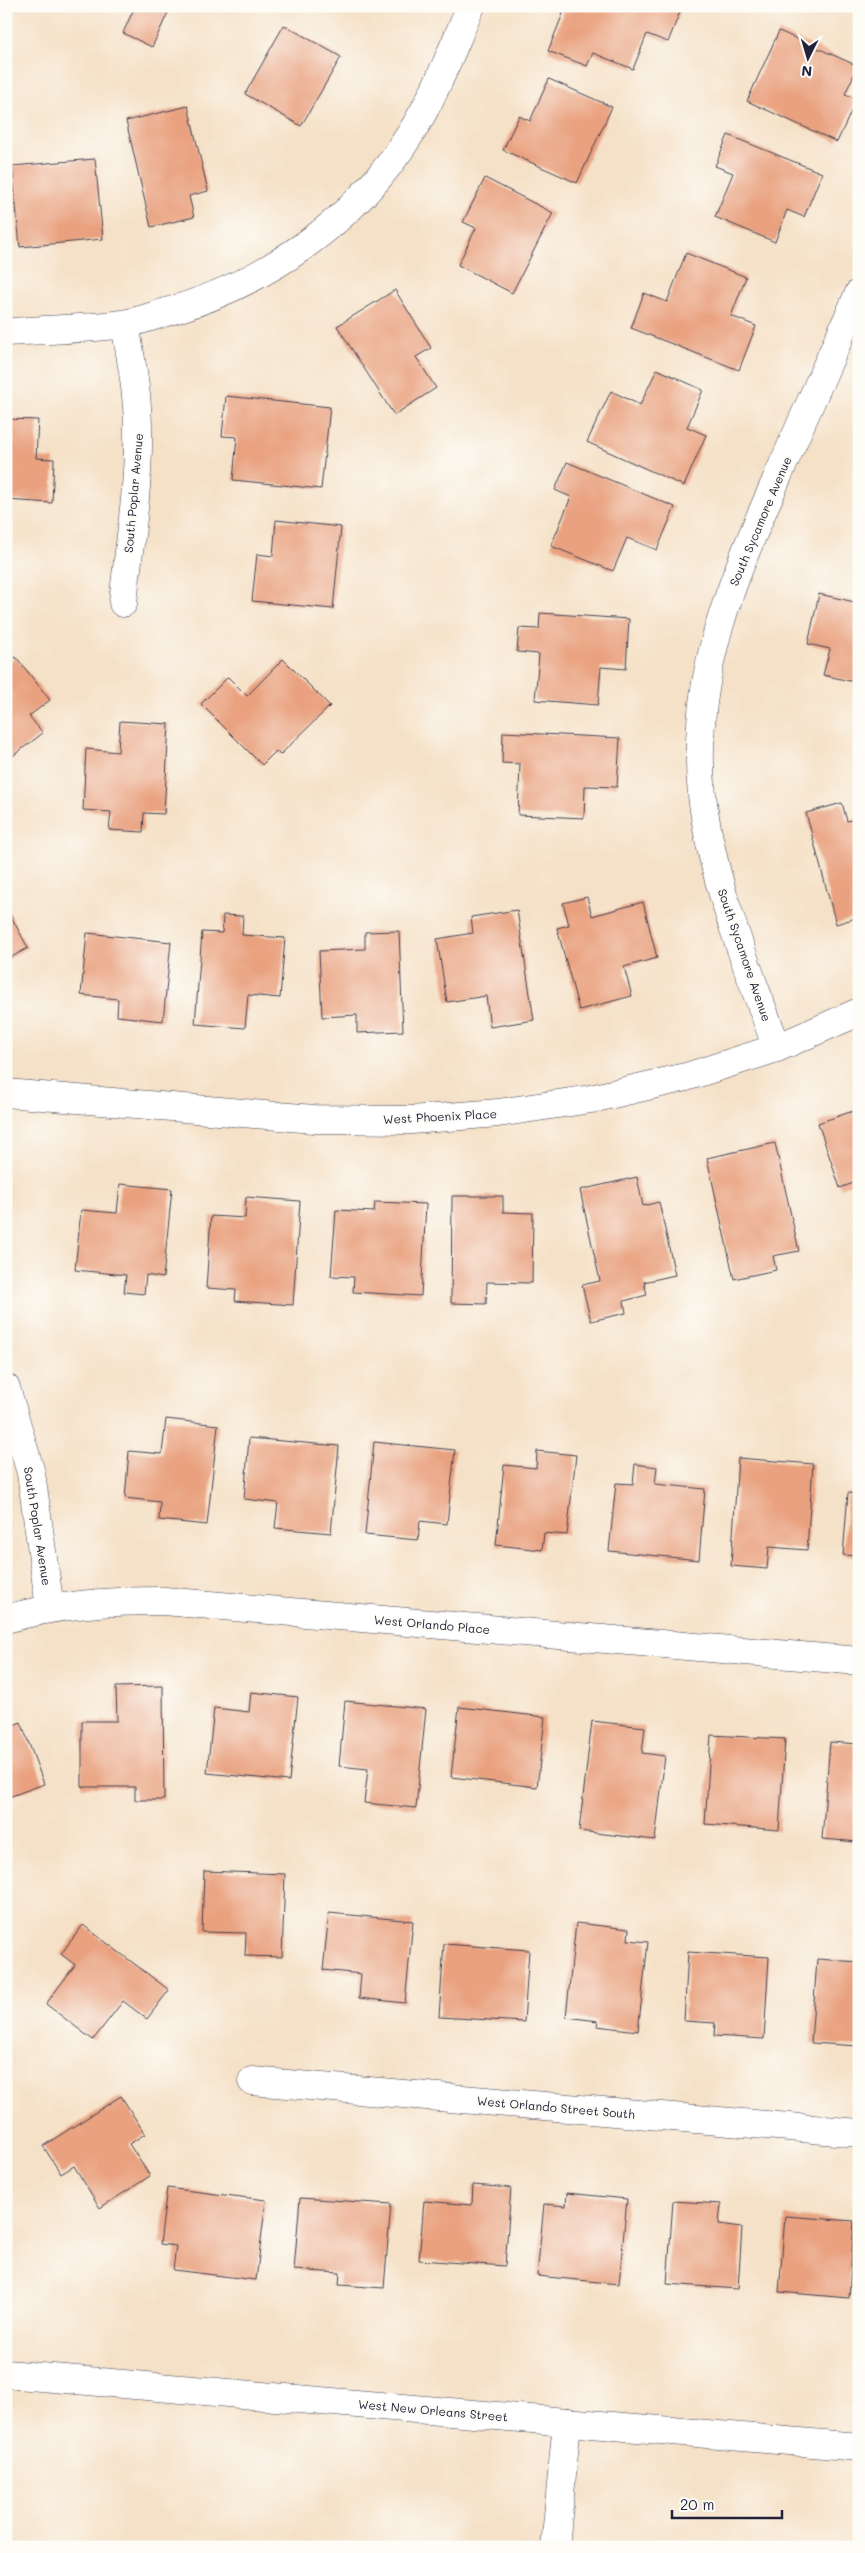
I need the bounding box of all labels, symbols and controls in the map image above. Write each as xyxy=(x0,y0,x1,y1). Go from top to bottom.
north arrow xyxy=(782,32,832,82)
text: N xyxy=(801,62,813,81)
street label: South Poplar Avenue xyxy=(120,432,146,554)
street label: South Sycamore Avenue xyxy=(725,454,795,588)
street label: South Sycamore Avenue xyxy=(715,887,775,1023)
street label: West Phoenix Place xyxy=(383,1105,497,1127)
street label: South Poplar Avenue xyxy=(21,1465,55,1587)
street label: West Orlando Place xyxy=(373,1611,491,1637)
street label: West Orlando Street South xyxy=(476,2092,636,2122)
street label: West New Orleans Street xyxy=(357,2395,509,2425)
scale bar xyxy=(672,2488,782,2520)
text: 20 m xyxy=(680,2494,714,2514)

